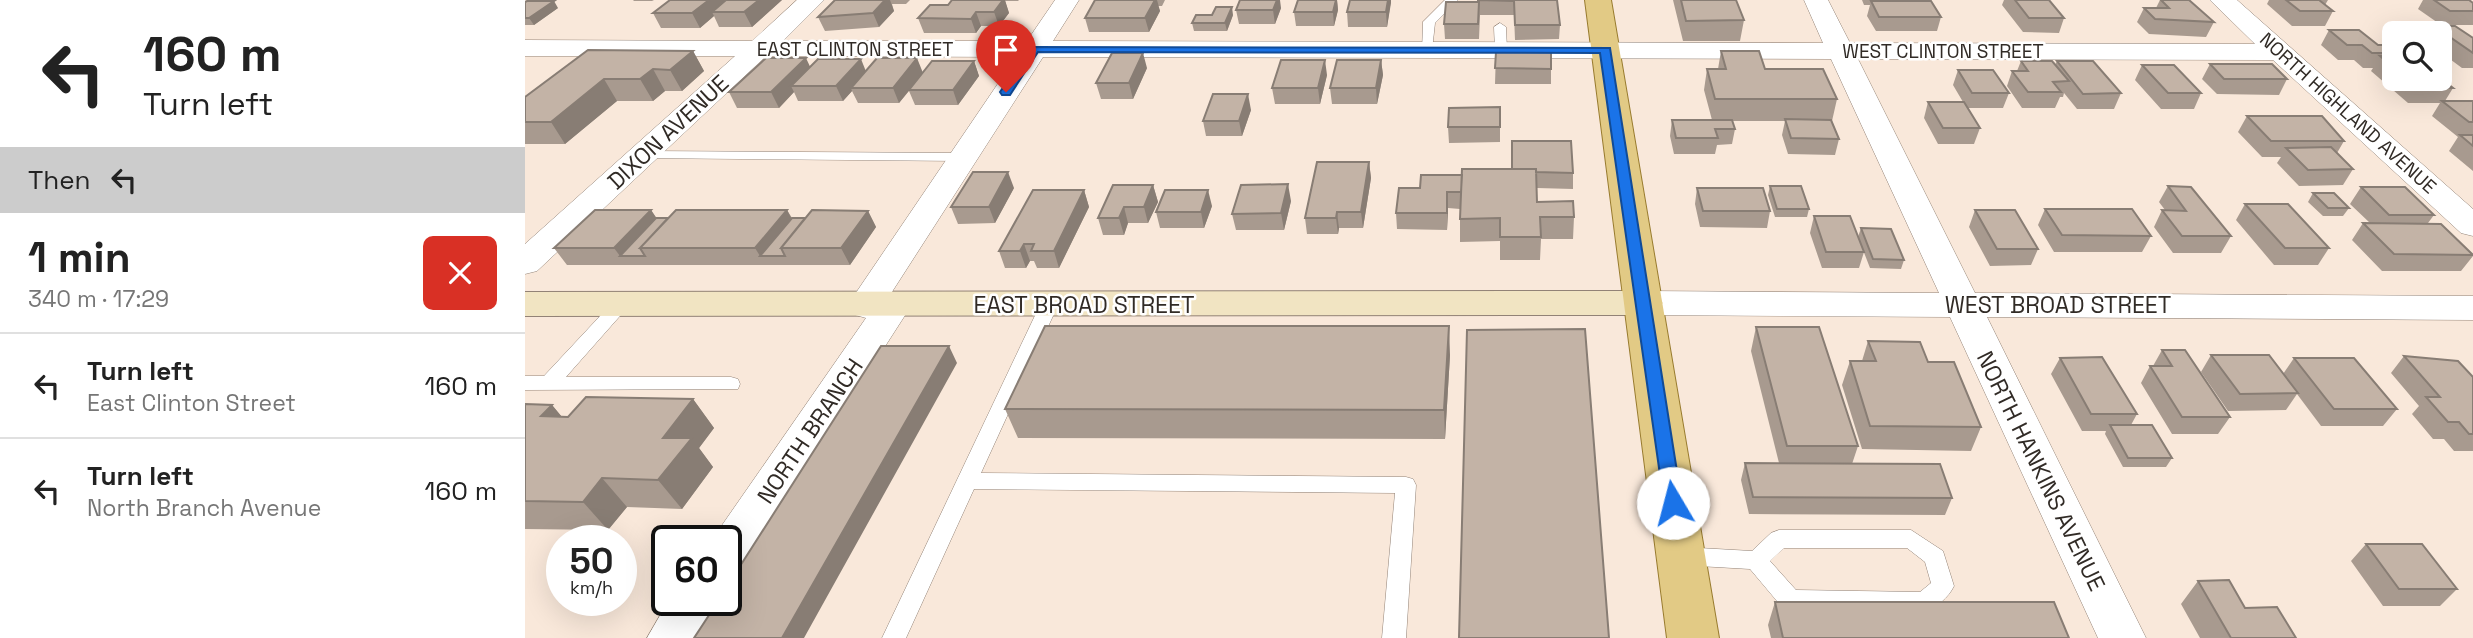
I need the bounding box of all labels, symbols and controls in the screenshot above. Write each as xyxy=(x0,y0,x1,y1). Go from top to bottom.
pin xyxy=(976,20,1036,92)
map controls xyxy=(2382,21,2452,91)
button: search xyxy=(2382,21,2452,91)
text: 160 m xyxy=(143,23,281,85)
street label: NORTH HIGHLAND AVENUE xyxy=(2254,27,2442,199)
icon: left xyxy=(28,28,119,119)
icon: arrive xyxy=(987,31,1025,69)
street label: EAST CLINTON STREET xyxy=(757,37,953,62)
street label: WEST CLINTON STREET xyxy=(1842,39,2044,64)
street label: DIXON AVENUE xyxy=(601,68,735,196)
text: Turn left xyxy=(143,84,273,124)
icon: left xyxy=(105,161,143,199)
text: Then xyxy=(28,163,91,197)
text: 1 min xyxy=(28,231,131,284)
button: close xyxy=(423,236,497,310)
text: 340 m · 17:29 xyxy=(28,284,169,314)
street label: EAST BROAD STREET xyxy=(973,290,1195,320)
street label: WEST BROAD STREET xyxy=(1945,290,2171,320)
street label: NORTH HANKINS AVENUE xyxy=(1970,346,2112,596)
street label: NORTH BRANCH xyxy=(750,353,870,509)
text: Turn left xyxy=(87,354,194,388)
icon: left xyxy=(28,367,66,405)
text: 160 m xyxy=(425,369,497,403)
text: East Clinton Street xyxy=(87,388,296,418)
text: Turn left xyxy=(87,459,194,493)
position arrow xyxy=(1636,466,1710,540)
icon: left xyxy=(28,472,66,510)
text: 160 m xyxy=(425,474,497,508)
text: North Branch Avenue xyxy=(87,493,321,523)
speed limit sign: 60 xyxy=(651,525,742,616)
text: 50 xyxy=(570,539,613,583)
text: km/h xyxy=(570,576,613,599)

